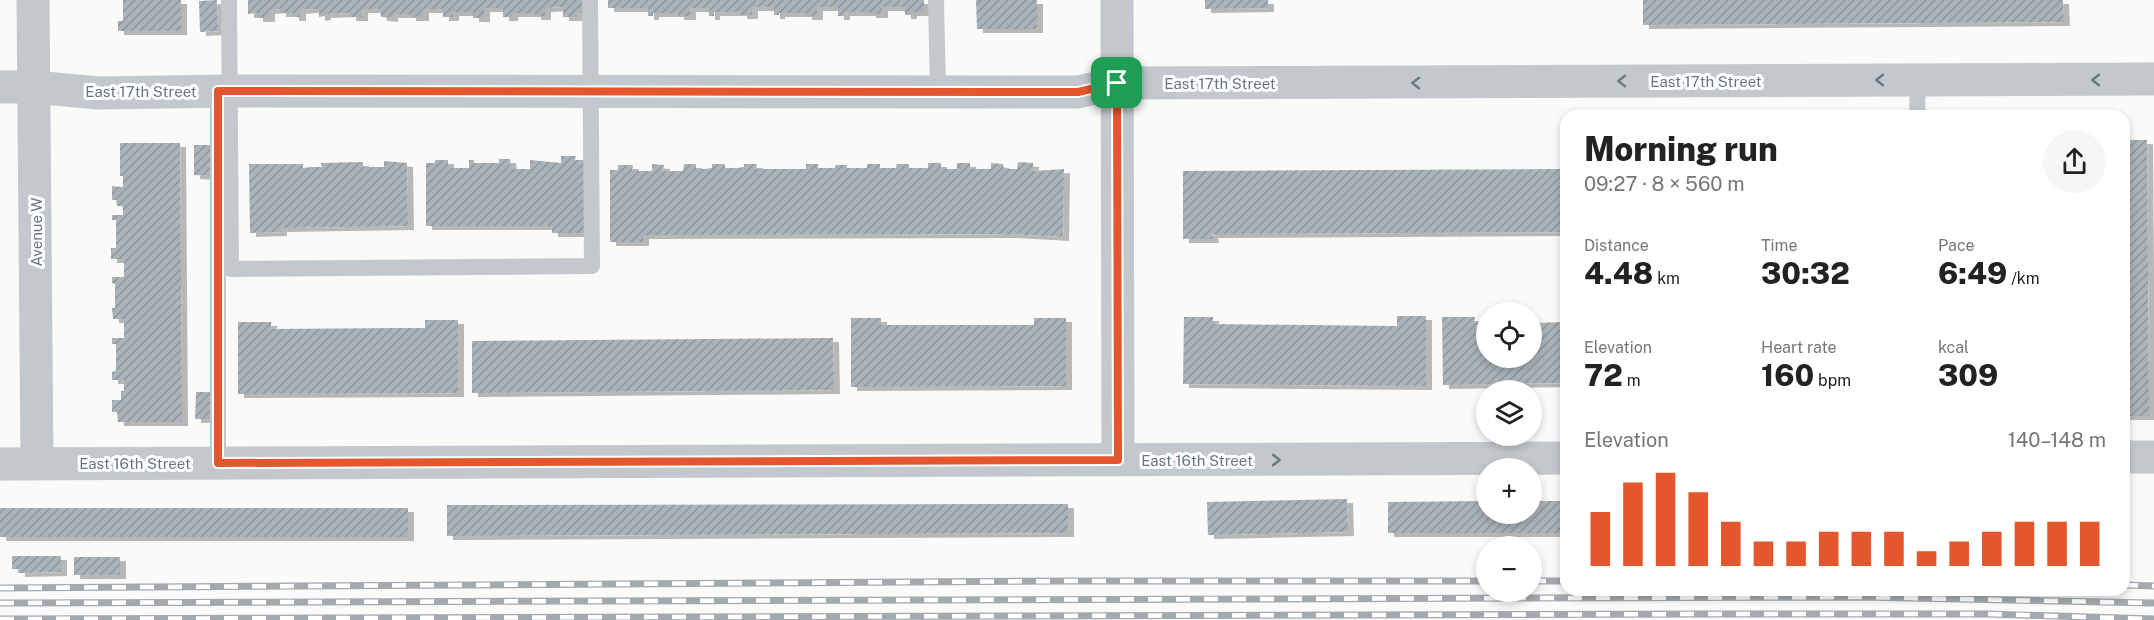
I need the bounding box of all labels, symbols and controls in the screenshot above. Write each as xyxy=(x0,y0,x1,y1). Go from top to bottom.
pin xyxy=(1091,57,1142,108)
icon: arrive xyxy=(1100,66,1133,99)
street label: East 17th Street xyxy=(1650,73,1762,90)
one-way arrow xyxy=(1875,74,1884,86)
one-way arrow xyxy=(2091,74,2100,86)
street label: East 17th Street xyxy=(1164,75,1276,92)
one-way arrow xyxy=(1617,75,1626,87)
one-way arrow xyxy=(1411,77,1420,89)
street label: East 17th Street xyxy=(85,83,197,100)
text: Morning run xyxy=(1584,130,1778,168)
button: share xyxy=(2043,130,2106,193)
text: 09:27 · 8 × 560 m xyxy=(1584,172,1745,196)
street label: Avenue W xyxy=(28,197,45,267)
text: Distance xyxy=(1584,236,1649,255)
text: Time xyxy=(1761,236,1797,255)
text: Pace xyxy=(1938,236,1975,255)
text: 4.48 xyxy=(1584,255,1653,291)
text: 30:32 xyxy=(1761,255,1850,291)
text: 6:49 xyxy=(1938,255,2007,291)
text: km xyxy=(1653,269,1680,288)
text: /km xyxy=(2007,269,2040,288)
map controls xyxy=(1476,302,1542,602)
button: locate xyxy=(1476,302,1542,368)
text: Elevation xyxy=(1584,338,1652,357)
text: Heart rate xyxy=(1761,338,1837,357)
text: kcal xyxy=(1938,338,1969,357)
text: 72 xyxy=(1584,357,1623,393)
text: 160 xyxy=(1761,357,1814,393)
text: 309 xyxy=(1938,357,1998,393)
text: m xyxy=(1623,371,1641,390)
text: bpm xyxy=(1814,371,1851,390)
button: layers xyxy=(1476,380,1542,446)
text: Elevation xyxy=(1584,428,1669,452)
text: 140–148 m xyxy=(2008,428,2106,452)
street label: East 16th Street xyxy=(1141,452,1253,469)
one-way arrow xyxy=(1272,454,1281,466)
street label: East 16th Street xyxy=(79,455,191,472)
button: + xyxy=(1476,458,1542,524)
button: − xyxy=(1476,536,1542,602)

